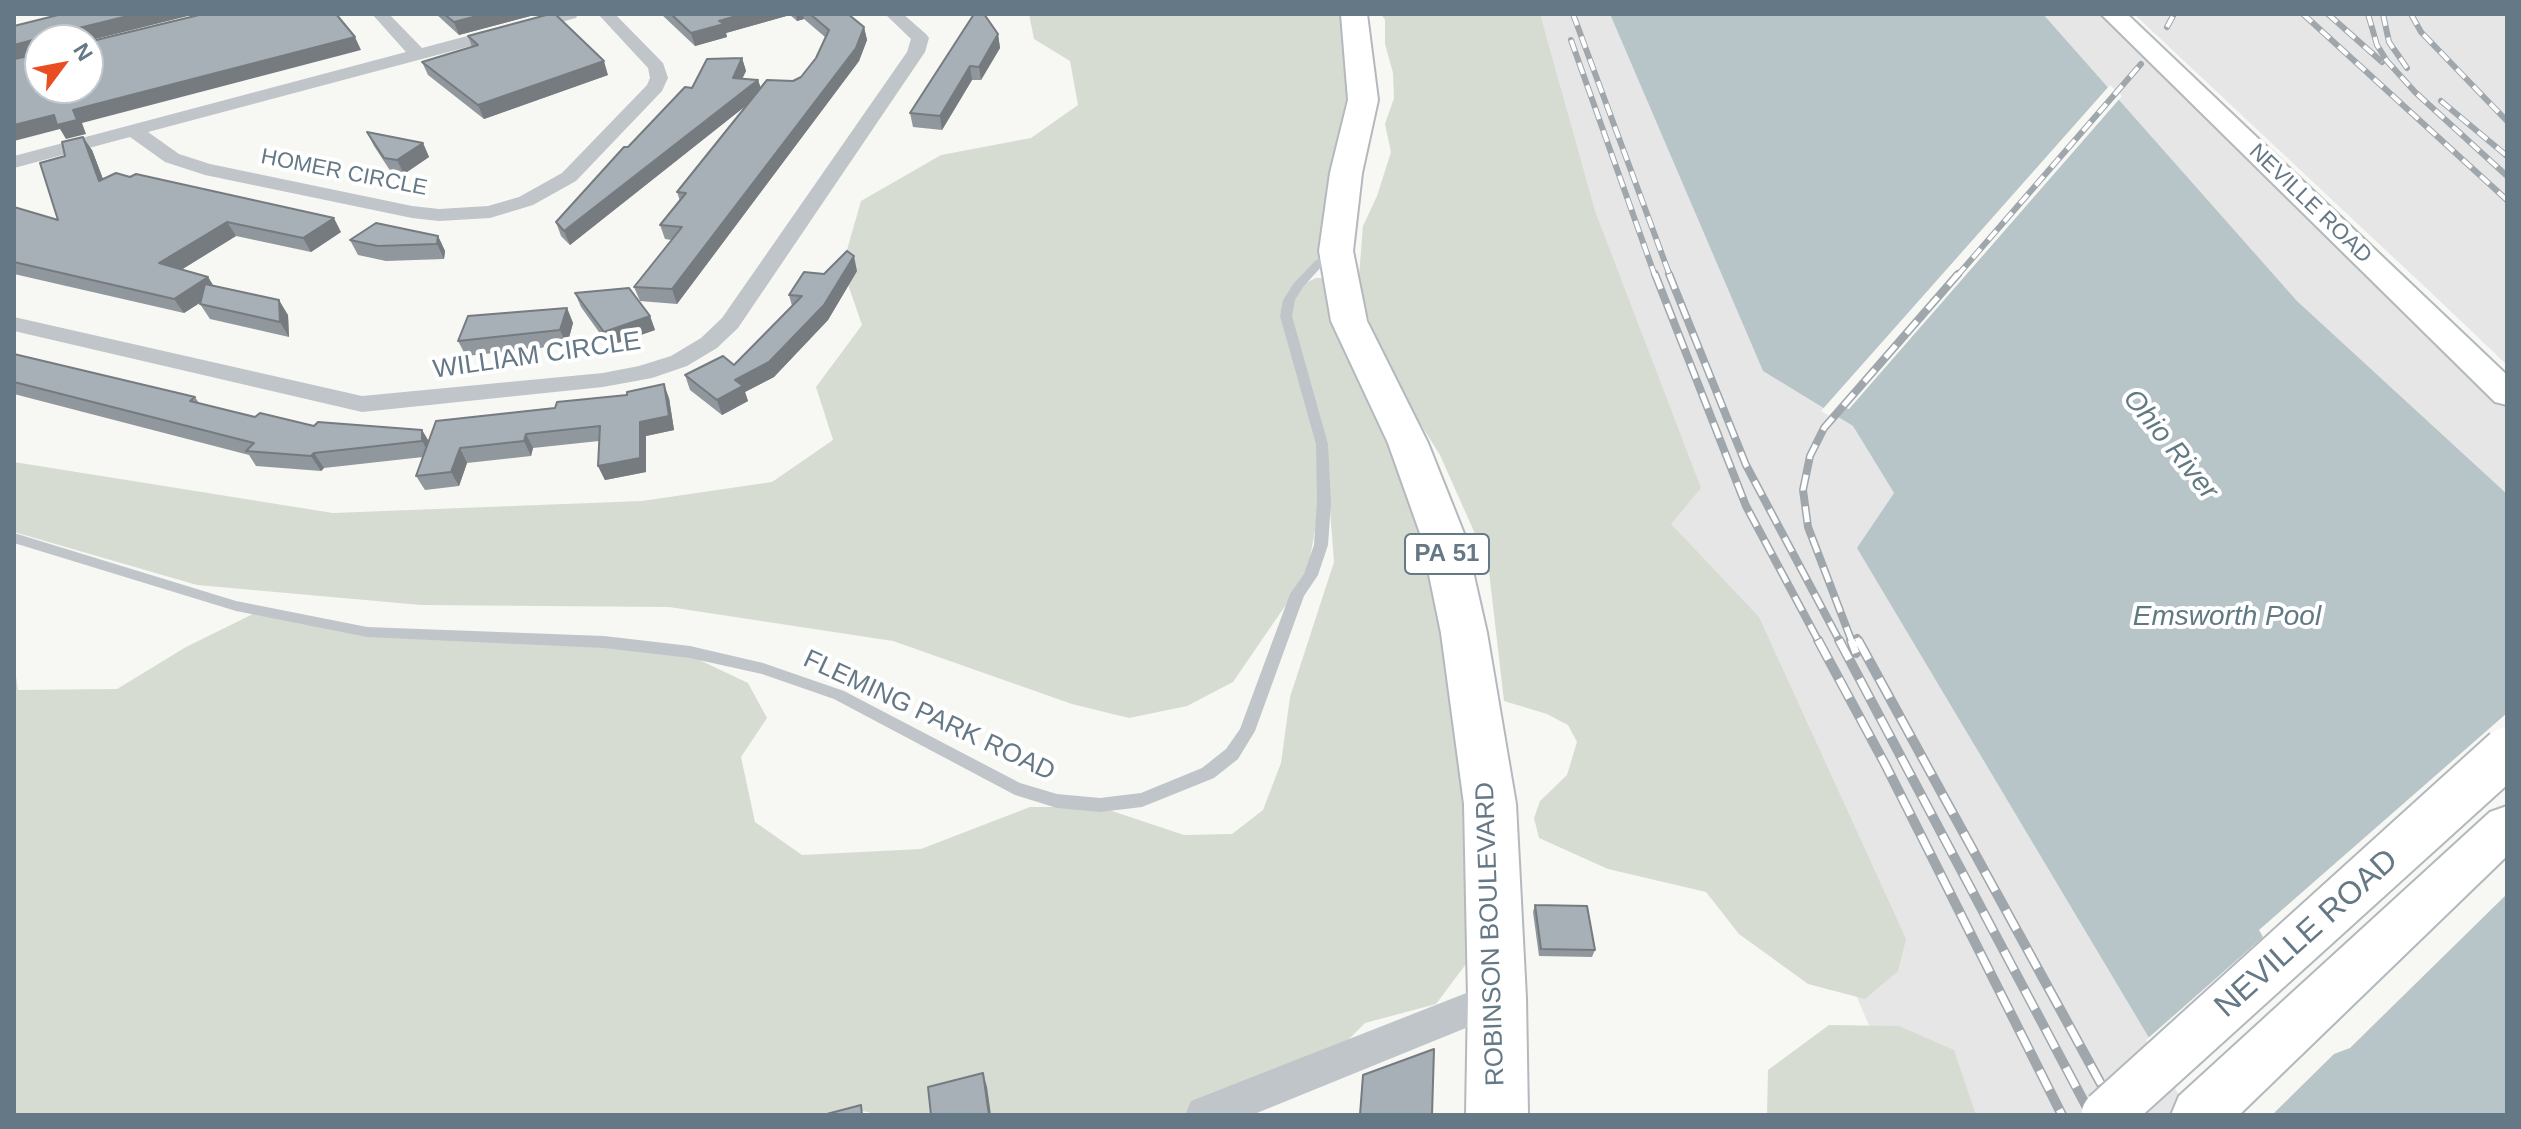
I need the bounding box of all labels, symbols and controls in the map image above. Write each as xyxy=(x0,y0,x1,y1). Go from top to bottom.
north arrow xyxy=(24,24,104,104)
text: N xyxy=(68,39,98,65)
street label: NEVILLE ROAD xyxy=(2243,139,2377,269)
street label: HOMER CIRCLE xyxy=(259,144,429,202)
street label: WILLIAM CIRCLE xyxy=(431,326,643,386)
water label: Ohio River xyxy=(2115,383,2225,507)
road number: PA 51 xyxy=(1405,534,1489,574)
water label: Emsworth Pool xyxy=(2133,600,2321,634)
street label: FLEMING PARK ROAD xyxy=(798,644,1060,788)
street label: ROBINSON BOULEVARD xyxy=(1470,781,1512,1087)
street label: NEVILLE ROAD xyxy=(2208,842,2406,1026)

